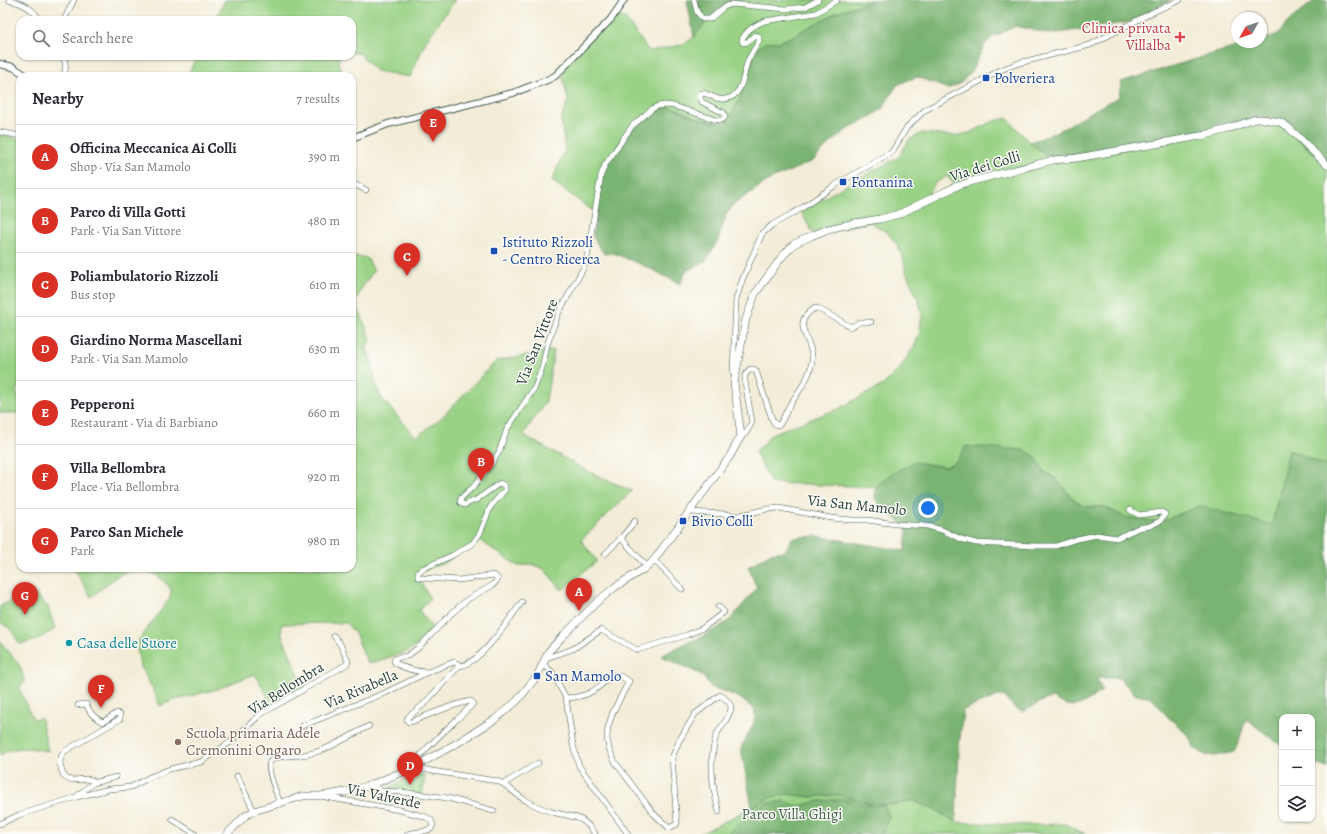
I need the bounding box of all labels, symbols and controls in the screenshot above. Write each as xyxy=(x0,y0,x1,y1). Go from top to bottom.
north arrow xyxy=(1231,12,1267,48)
search box xyxy=(16,16,356,60)
place label: Clinica privata Villalba xyxy=(1082,18,1171,55)
icon: search xyxy=(30,27,52,49)
text: Search here xyxy=(62,28,133,48)
marker: Clinica privata Villalba xyxy=(1174,31,1186,43)
place label: Polveriera xyxy=(994,68,1055,88)
marker: Polveriera xyxy=(981,73,991,83)
text: Nearby xyxy=(32,87,83,110)
text: 7 results xyxy=(296,90,340,107)
pin: E xyxy=(420,109,446,142)
text: Officina Meccanica Ai Colli xyxy=(70,138,237,158)
street label: Via dei Colli xyxy=(946,146,1023,187)
text: A xyxy=(41,148,49,165)
text: 390 m xyxy=(308,148,340,165)
text: Shop · Via San Mamolo xyxy=(70,158,191,175)
place label: Fontanina xyxy=(851,172,913,192)
marker: Fontanina xyxy=(838,177,848,187)
text: Parco di Villa Gotti xyxy=(70,202,186,222)
text: B xyxy=(41,212,49,229)
text: 480 m xyxy=(307,212,340,229)
text: Park · Via San Vittore xyxy=(70,222,181,239)
place label: Istituto Rizzoli - Centro Ricerca xyxy=(502,232,600,269)
pin: C xyxy=(394,243,420,276)
marker: Istituto Rizzoli - Centro Ricerca xyxy=(489,246,499,256)
text: Poliambulatorio Rizzoli xyxy=(70,266,218,286)
text: C xyxy=(41,276,49,293)
text: 610 m xyxy=(309,276,340,293)
text: Bus stop xyxy=(70,286,115,303)
street label: Via San Vittore xyxy=(511,296,563,389)
text: Giardino Norma Mascellani xyxy=(70,330,242,350)
text: D xyxy=(40,340,50,357)
text: 630 m xyxy=(308,340,340,357)
text: Park · Via San Mamolo xyxy=(70,350,188,367)
text: Pepperoni xyxy=(70,394,135,414)
text: E xyxy=(41,404,49,421)
text: 660 m xyxy=(308,404,340,421)
text: Restaurant · Via di Barbiano xyxy=(70,414,218,431)
pin: B xyxy=(468,448,494,481)
text: Villa Bellombra xyxy=(70,458,166,478)
text: F xyxy=(42,468,48,485)
text: 920 m xyxy=(308,468,340,485)
text: Place · Via Bellombra xyxy=(70,478,180,495)
street label: Via San Mamolo xyxy=(806,490,907,520)
your location xyxy=(918,498,938,518)
place label: Bivio Colli xyxy=(691,511,754,531)
marker: Bivio Colli xyxy=(678,516,688,526)
text: Parco San Michele xyxy=(70,522,184,542)
text: G xyxy=(41,532,49,549)
text: 980 m xyxy=(307,532,340,549)
text: Park xyxy=(70,542,94,559)
pin: A xyxy=(566,578,592,611)
pin: G xyxy=(12,582,38,615)
place label: Casa delle Suore xyxy=(77,633,177,653)
marker: Casa delle Suore xyxy=(64,638,74,648)
street label: Via Bellombra xyxy=(243,657,328,720)
street label: Via Rivabella xyxy=(320,665,401,714)
place label: San Mamolo xyxy=(545,666,621,686)
marker: San Mamolo xyxy=(532,671,542,681)
pin: F xyxy=(88,675,114,708)
map controls xyxy=(1279,714,1315,822)
button: + xyxy=(1279,714,1315,750)
place label: Scuola primaria Adele Cremonini Ongaro xyxy=(186,723,320,760)
marker: Scuola primaria Adele Cremonini Ongaro xyxy=(173,737,183,747)
button: − xyxy=(1279,750,1315,786)
pin: D xyxy=(397,752,423,785)
street label: Via Valverde xyxy=(344,778,423,814)
button: layers xyxy=(1279,786,1315,822)
park label: Parco Villa Ghigi xyxy=(741,804,843,824)

